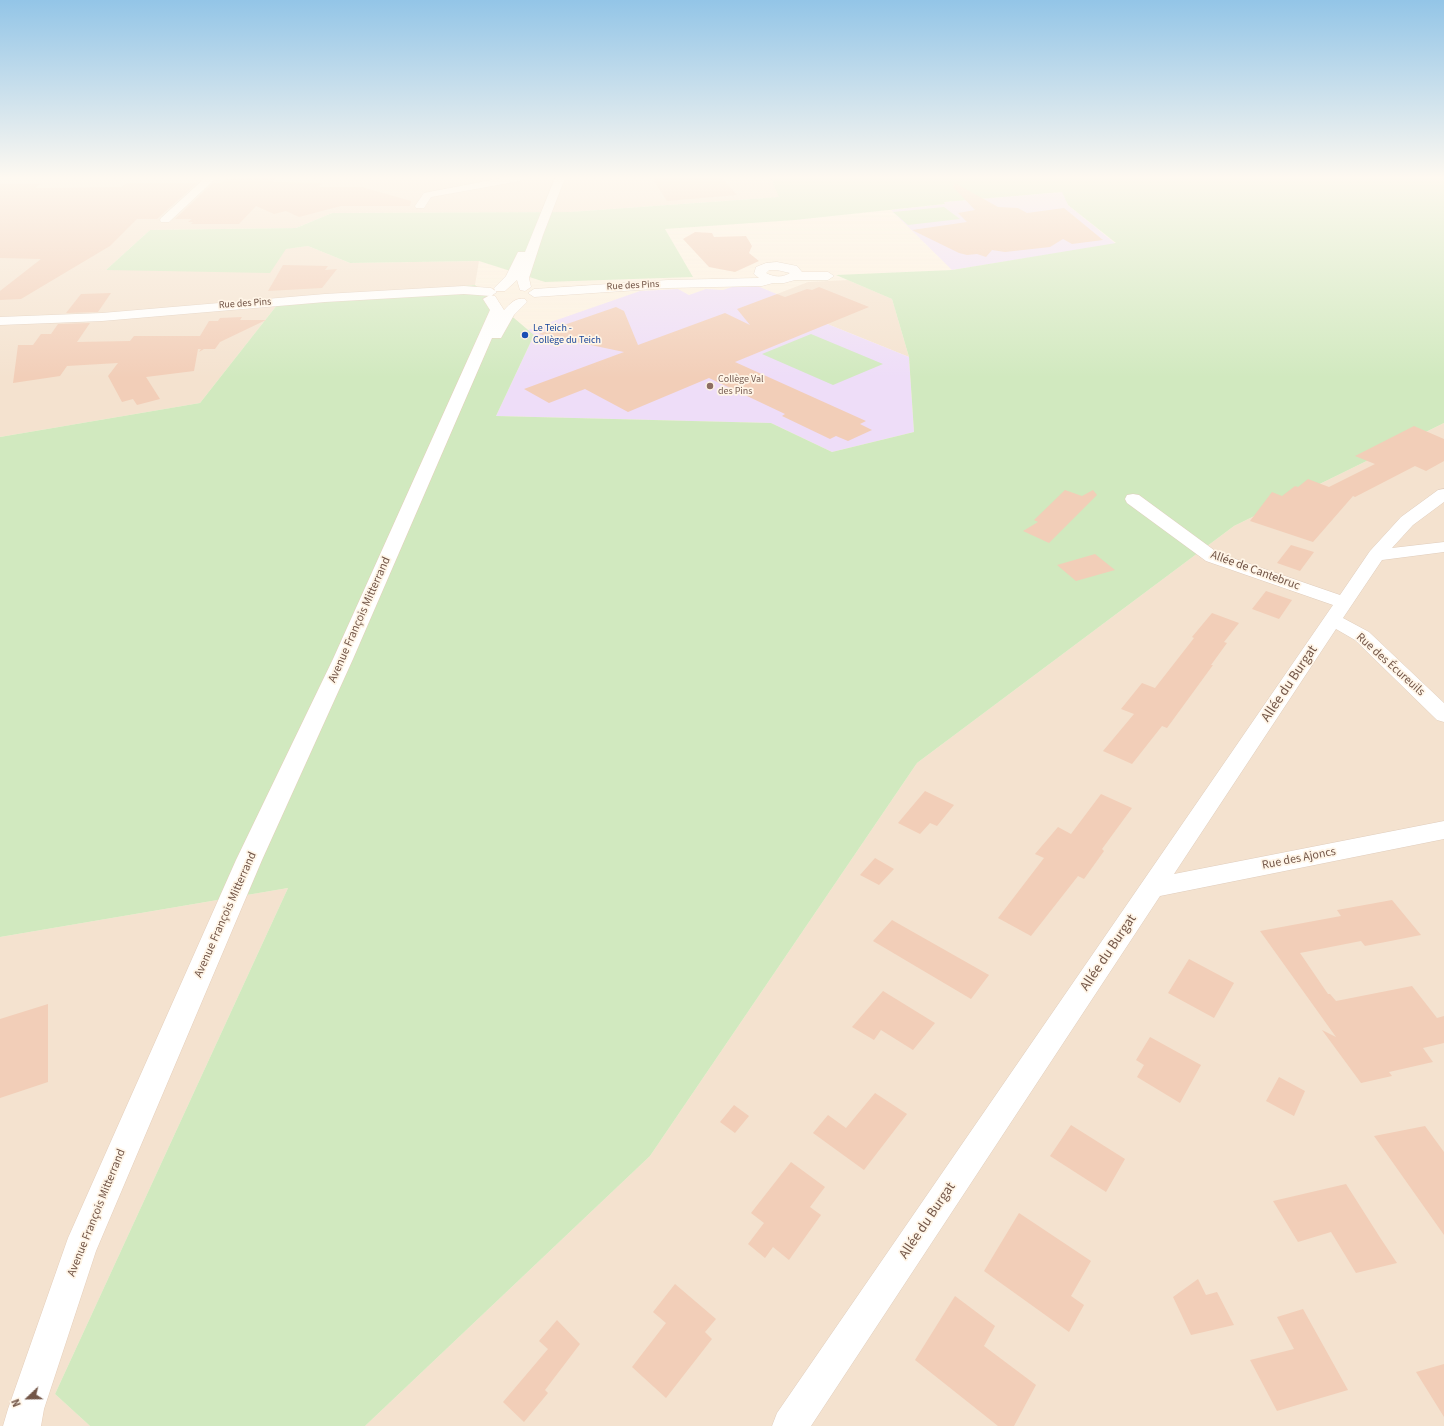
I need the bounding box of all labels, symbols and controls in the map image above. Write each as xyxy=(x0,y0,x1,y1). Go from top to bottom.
street label: Rue des Pins xyxy=(606,279,660,293)
street label: Rue des Pins xyxy=(218,296,272,312)
place label: Le Teich - Collège du Teich xyxy=(533,323,601,346)
marker: Le Teich - Collège du Teich xyxy=(520,330,530,340)
place label: Collège Val des Pins xyxy=(718,374,763,398)
marker: Collège Val des Pins xyxy=(705,381,715,391)
street label: Allée de Cantebruc xyxy=(1208,548,1302,594)
street label: Avenue François Mitterrand xyxy=(326,555,394,685)
street label: Rue des Écureuils xyxy=(1353,630,1427,700)
street label: Allée du Burgat xyxy=(1258,643,1322,725)
street label: Rue des Ajoncs xyxy=(1261,845,1337,873)
street label: Avenue François Mitterrand xyxy=(192,850,260,980)
street label: Allée du Burgat xyxy=(1077,912,1141,994)
street label: Avenue François Mitterrand xyxy=(65,1147,129,1279)
street label: Allée du Burgat xyxy=(896,1180,960,1262)
north arrow xyxy=(8,1378,48,1418)
text: N xyxy=(8,1396,25,1409)

